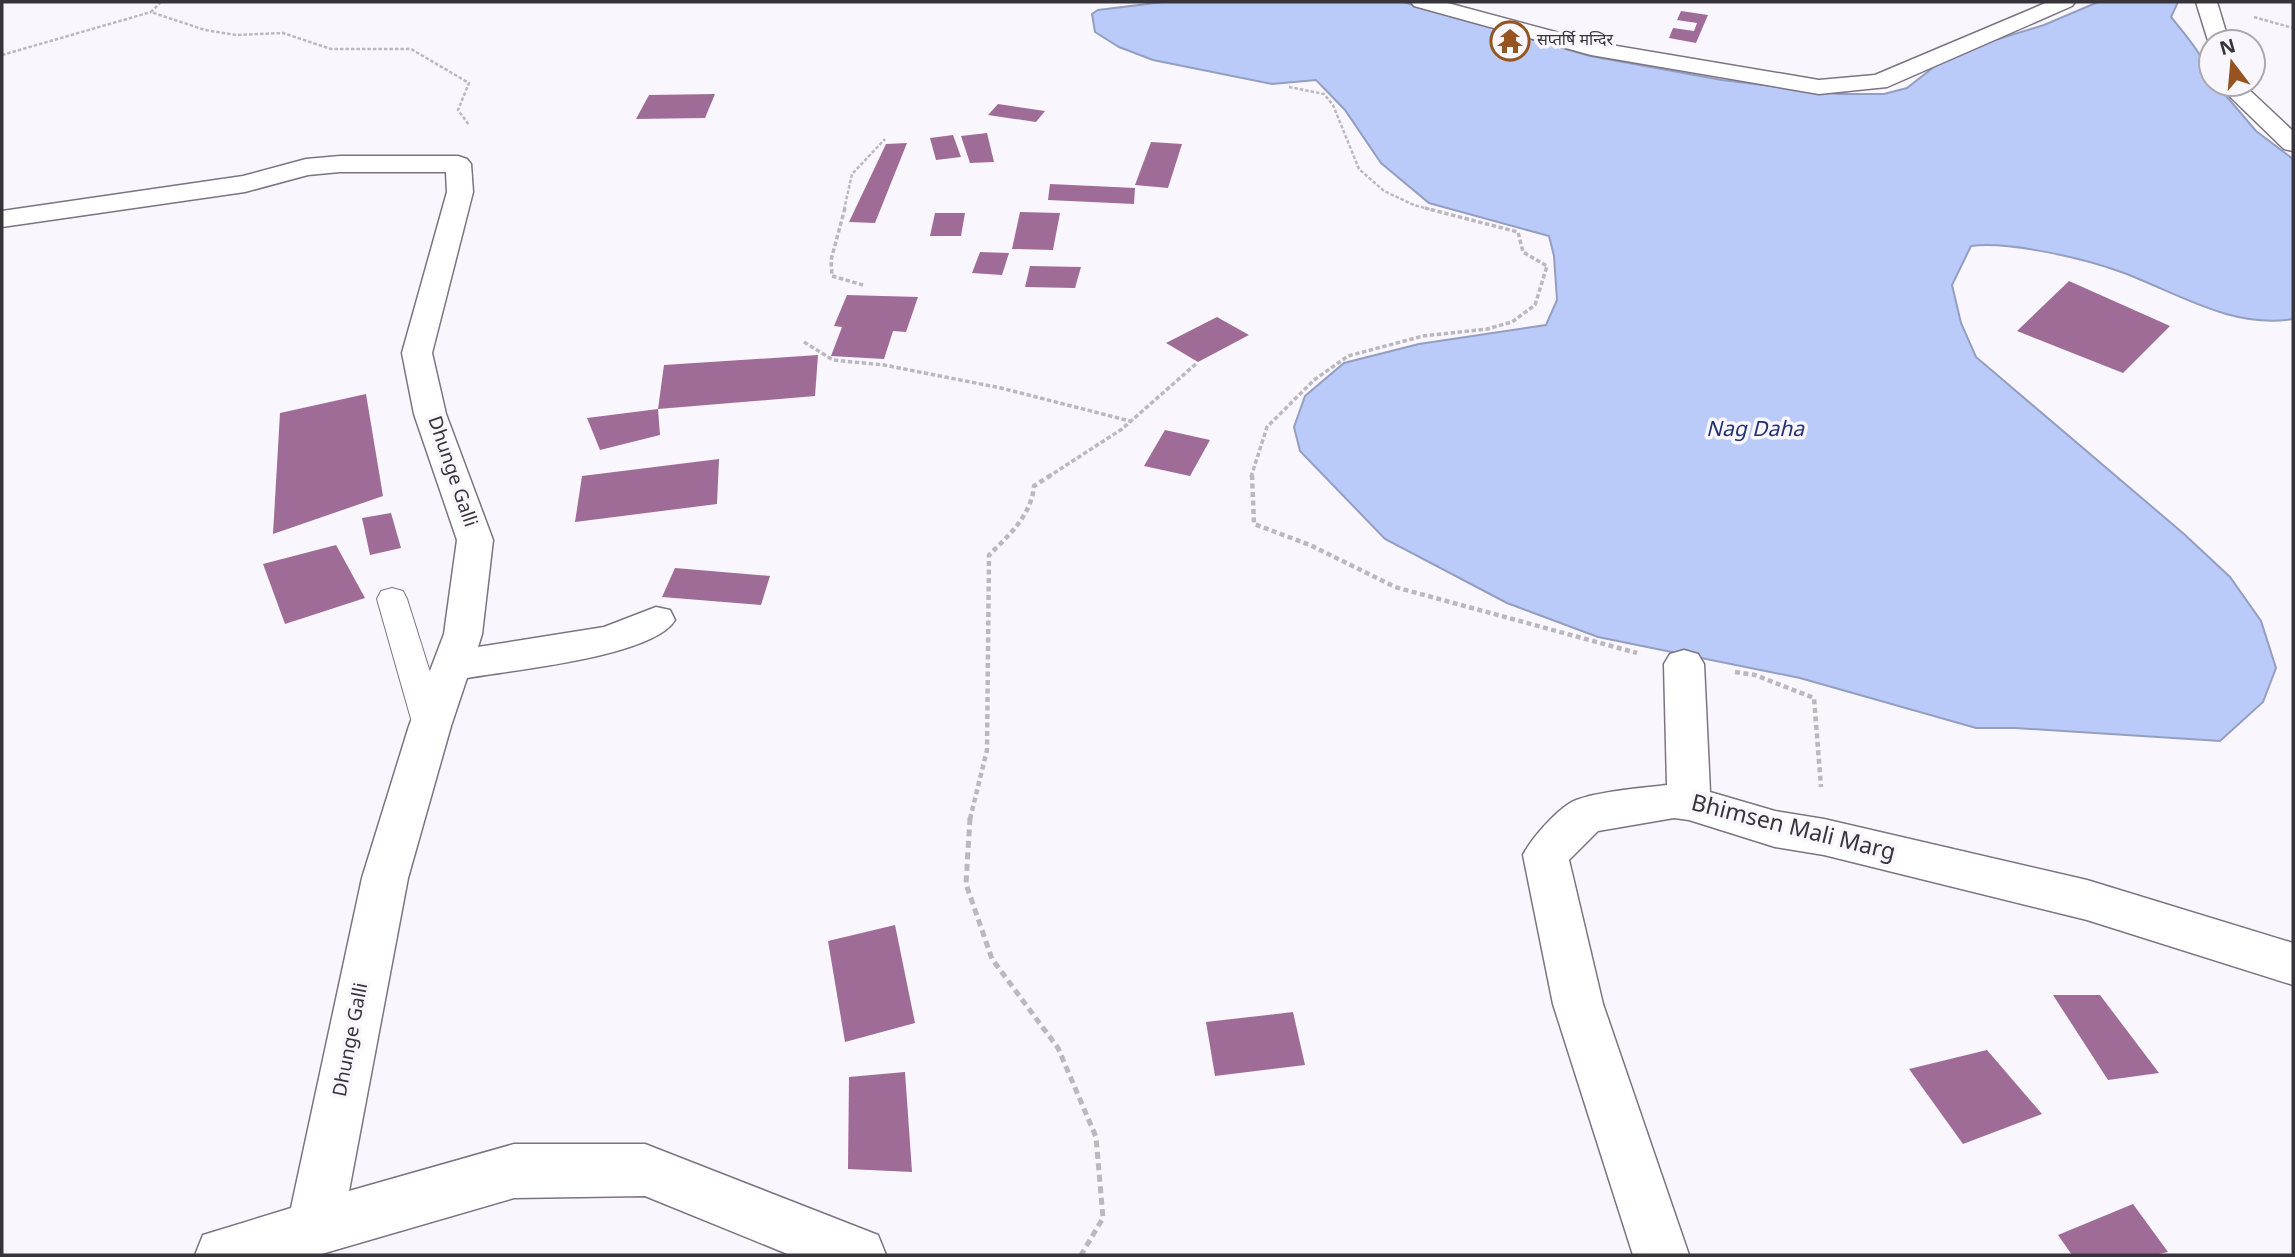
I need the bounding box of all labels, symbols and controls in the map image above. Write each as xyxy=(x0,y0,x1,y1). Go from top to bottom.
temple icon: सप्तर्षि मन्दिर xyxy=(1489,20,1531,62)
north arrow xyxy=(2197,28,2267,98)
place label: सप्तर्षि मन्दिर xyxy=(1537,30,1614,52)
text: N xyxy=(2217,35,2239,63)
street label: Dhunge Galli xyxy=(420,413,482,531)
water label: Nag Daha xyxy=(1706,417,1805,445)
street label: Bhimsen Mali Marg xyxy=(1688,789,1898,869)
street label: Dhunge Galli xyxy=(329,981,375,1099)

